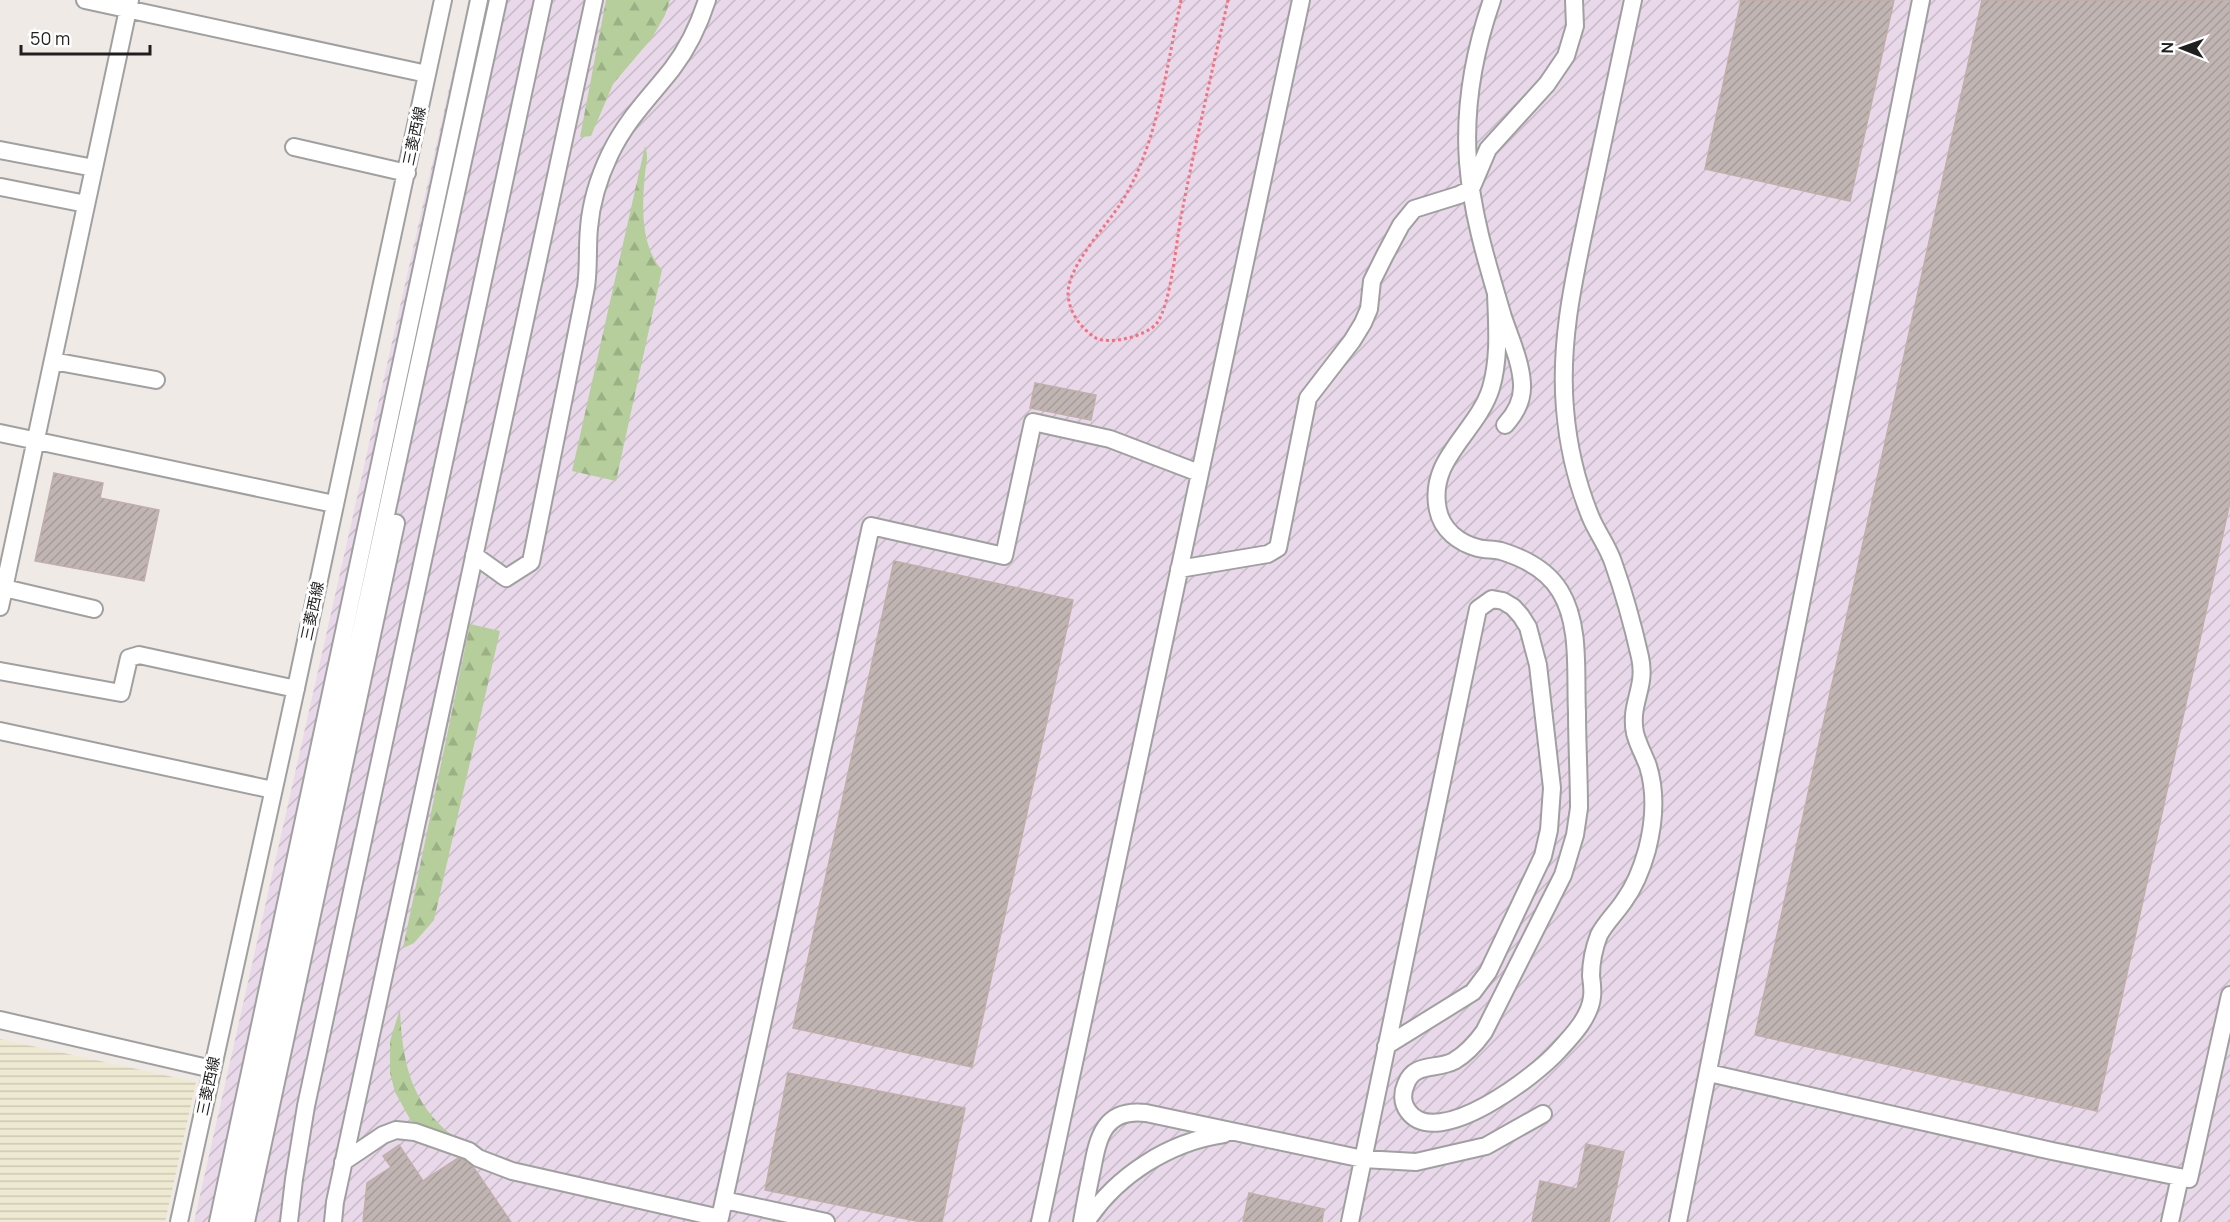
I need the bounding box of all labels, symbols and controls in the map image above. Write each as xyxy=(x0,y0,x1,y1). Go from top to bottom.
scale bar xyxy=(21,18,150,56)
north arrow xyxy=(2152,18,2212,78)
text: 50 m xyxy=(30,26,70,50)
text: N xyxy=(2156,42,2178,54)
street label: 三菱西線 xyxy=(397,104,431,168)
street label: 三菱西線 xyxy=(295,579,329,643)
street label: 三菱西線 xyxy=(191,1054,225,1118)

